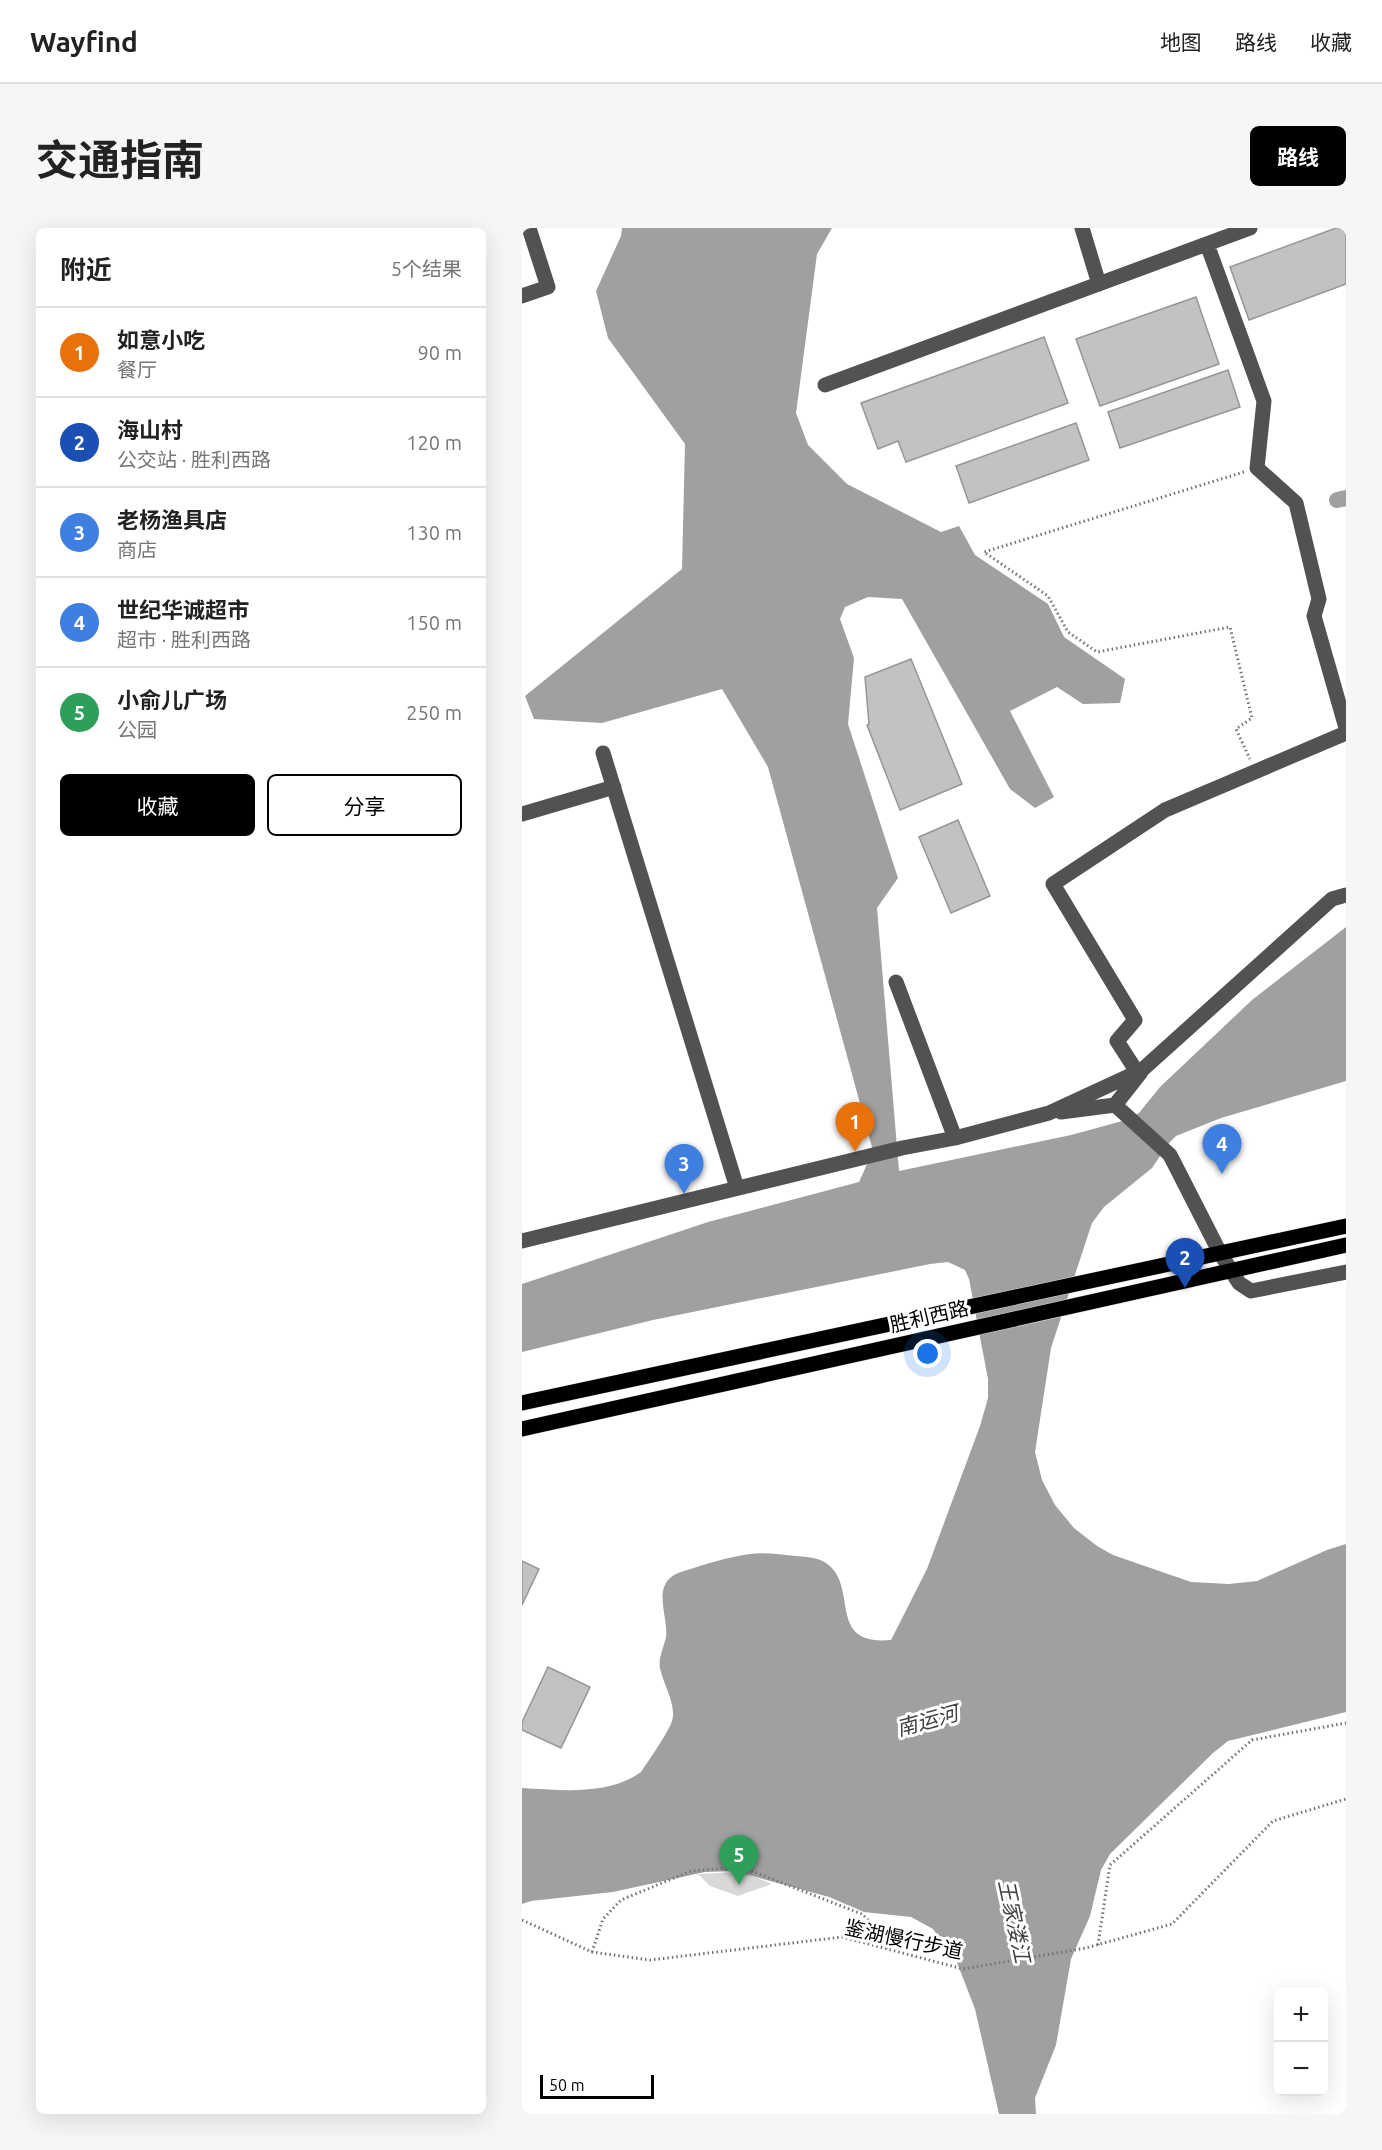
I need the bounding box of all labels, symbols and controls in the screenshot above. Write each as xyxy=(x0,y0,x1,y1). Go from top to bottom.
text: Wayfind xyxy=(30,26,138,57)
text: 地图 xyxy=(1160,30,1202,54)
text: 路线 xyxy=(1235,30,1277,54)
text: 收藏 xyxy=(1310,30,1352,54)
button: 路线 xyxy=(1250,126,1346,186)
text: 交通指南 xyxy=(36,136,204,183)
text: 附近 xyxy=(60,255,112,284)
text: 5个结果 xyxy=(391,257,462,280)
text: 如意小吃 xyxy=(117,327,205,352)
text: 1 xyxy=(74,341,85,364)
text: 90 m xyxy=(418,341,462,364)
text: 餐厅 xyxy=(117,358,157,381)
text: 海山村 xyxy=(117,417,183,442)
text: 2 xyxy=(74,431,85,454)
text: 120 m xyxy=(406,431,462,454)
text: 公交站 · 胜利西路 xyxy=(117,448,271,471)
text: 老杨渔具店 xyxy=(117,507,227,532)
text: 3 xyxy=(74,521,85,544)
text: 130 m xyxy=(406,521,462,544)
text: 商店 xyxy=(117,538,157,561)
text: 世纪华诚超市 xyxy=(117,597,249,622)
text: 4 xyxy=(74,611,85,634)
text: 150 m xyxy=(406,611,462,634)
text: 超市 · 胜利西路 xyxy=(117,628,251,651)
text: 小俞儿广场 xyxy=(117,687,227,712)
text: 5 xyxy=(74,701,85,724)
text: 250 m xyxy=(406,701,462,724)
text: 公园 xyxy=(117,718,157,741)
button: 收藏 xyxy=(60,774,255,836)
button: 分享 xyxy=(267,774,462,836)
pin: 1 xyxy=(836,1102,874,1152)
pin: 4 xyxy=(1202,1124,1242,1174)
pin: 3 xyxy=(664,1144,704,1194)
pin: 2 xyxy=(1166,1238,1204,1288)
street label: 胜利西路 xyxy=(887,1296,971,1336)
your location xyxy=(913,1339,942,1368)
water label: 南运河 xyxy=(893,1699,964,1740)
pin: 5 xyxy=(720,1836,758,1885)
water label: 王家溇江 xyxy=(995,1877,1036,1967)
street label: 鉴湖慢行步道 xyxy=(843,1915,965,1963)
map controls xyxy=(1274,1988,1328,2096)
button: + xyxy=(1274,1988,1328,2042)
button: − xyxy=(1274,2042,1328,2096)
scale bar xyxy=(540,2072,654,2100)
text: 50 m xyxy=(549,2076,585,2094)

